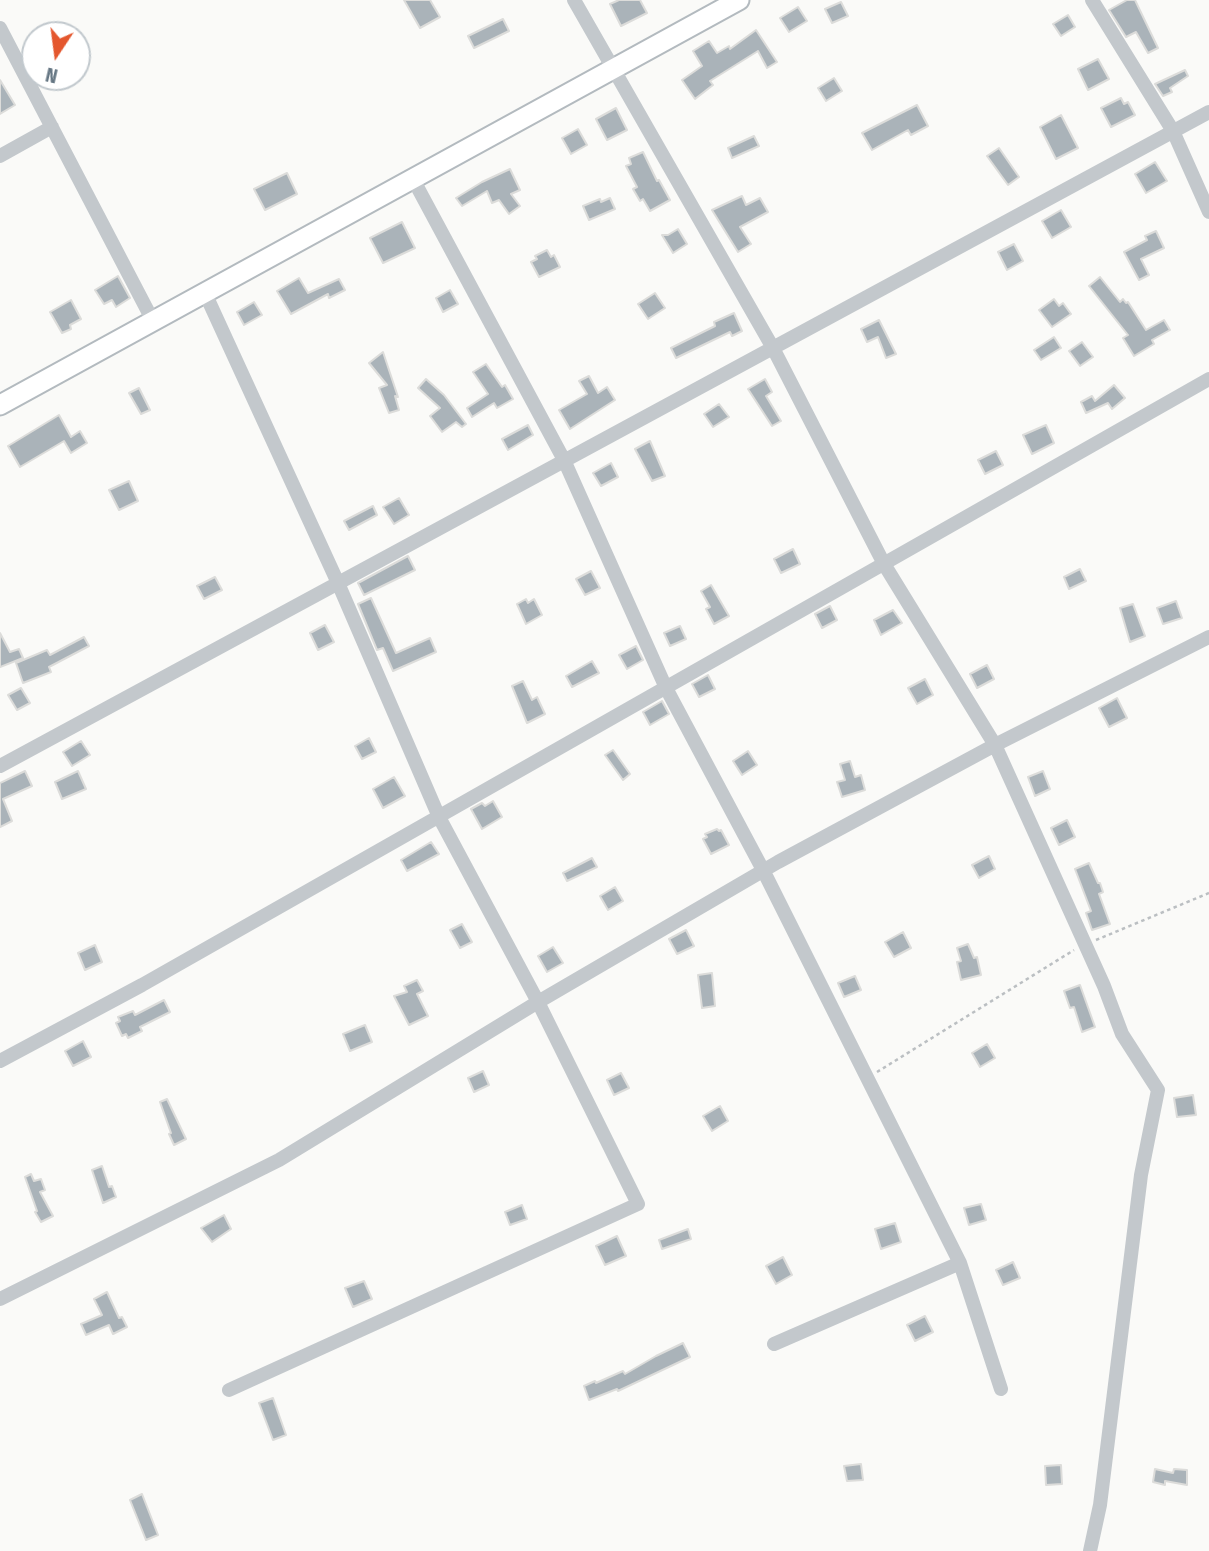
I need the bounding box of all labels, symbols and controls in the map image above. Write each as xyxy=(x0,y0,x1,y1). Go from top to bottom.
north arrow xyxy=(21,21,91,91)
text: N xyxy=(43,63,60,87)

